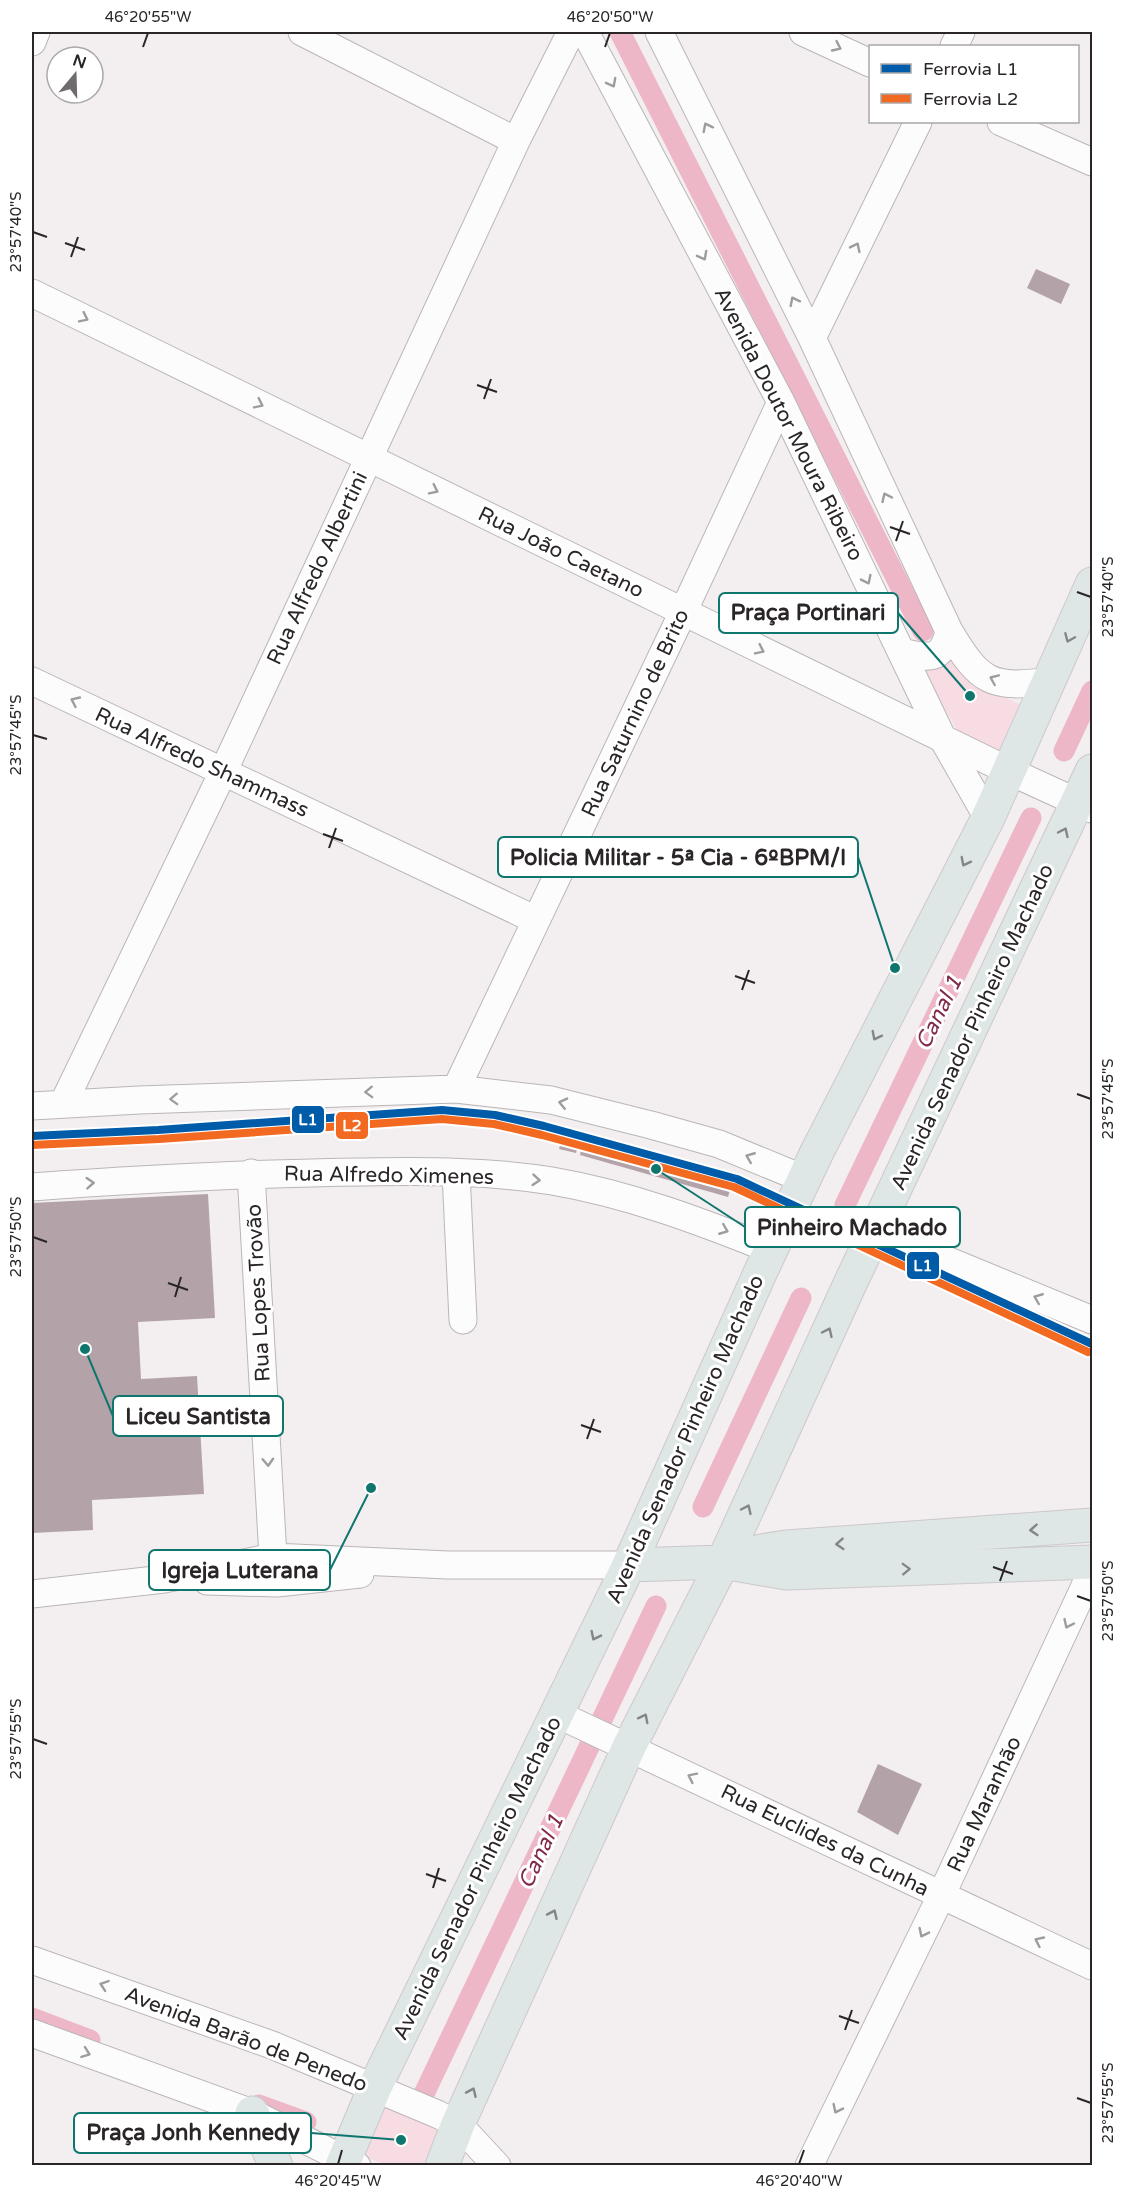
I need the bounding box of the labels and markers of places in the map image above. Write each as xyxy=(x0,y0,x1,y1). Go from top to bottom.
callout: Praça Portinari xyxy=(719,593,898,633)
callout: Policia Militar - 5ª Cia - 6ºBPM/I xyxy=(498,837,858,877)
callout: Pinheiro Machado xyxy=(745,1207,960,1247)
callout: Liceu Santista xyxy=(113,1396,283,1436)
callout: Igreja Luterana xyxy=(149,1550,330,1590)
callout: Praça Jonh Kennedy xyxy=(74,2113,311,2153)

